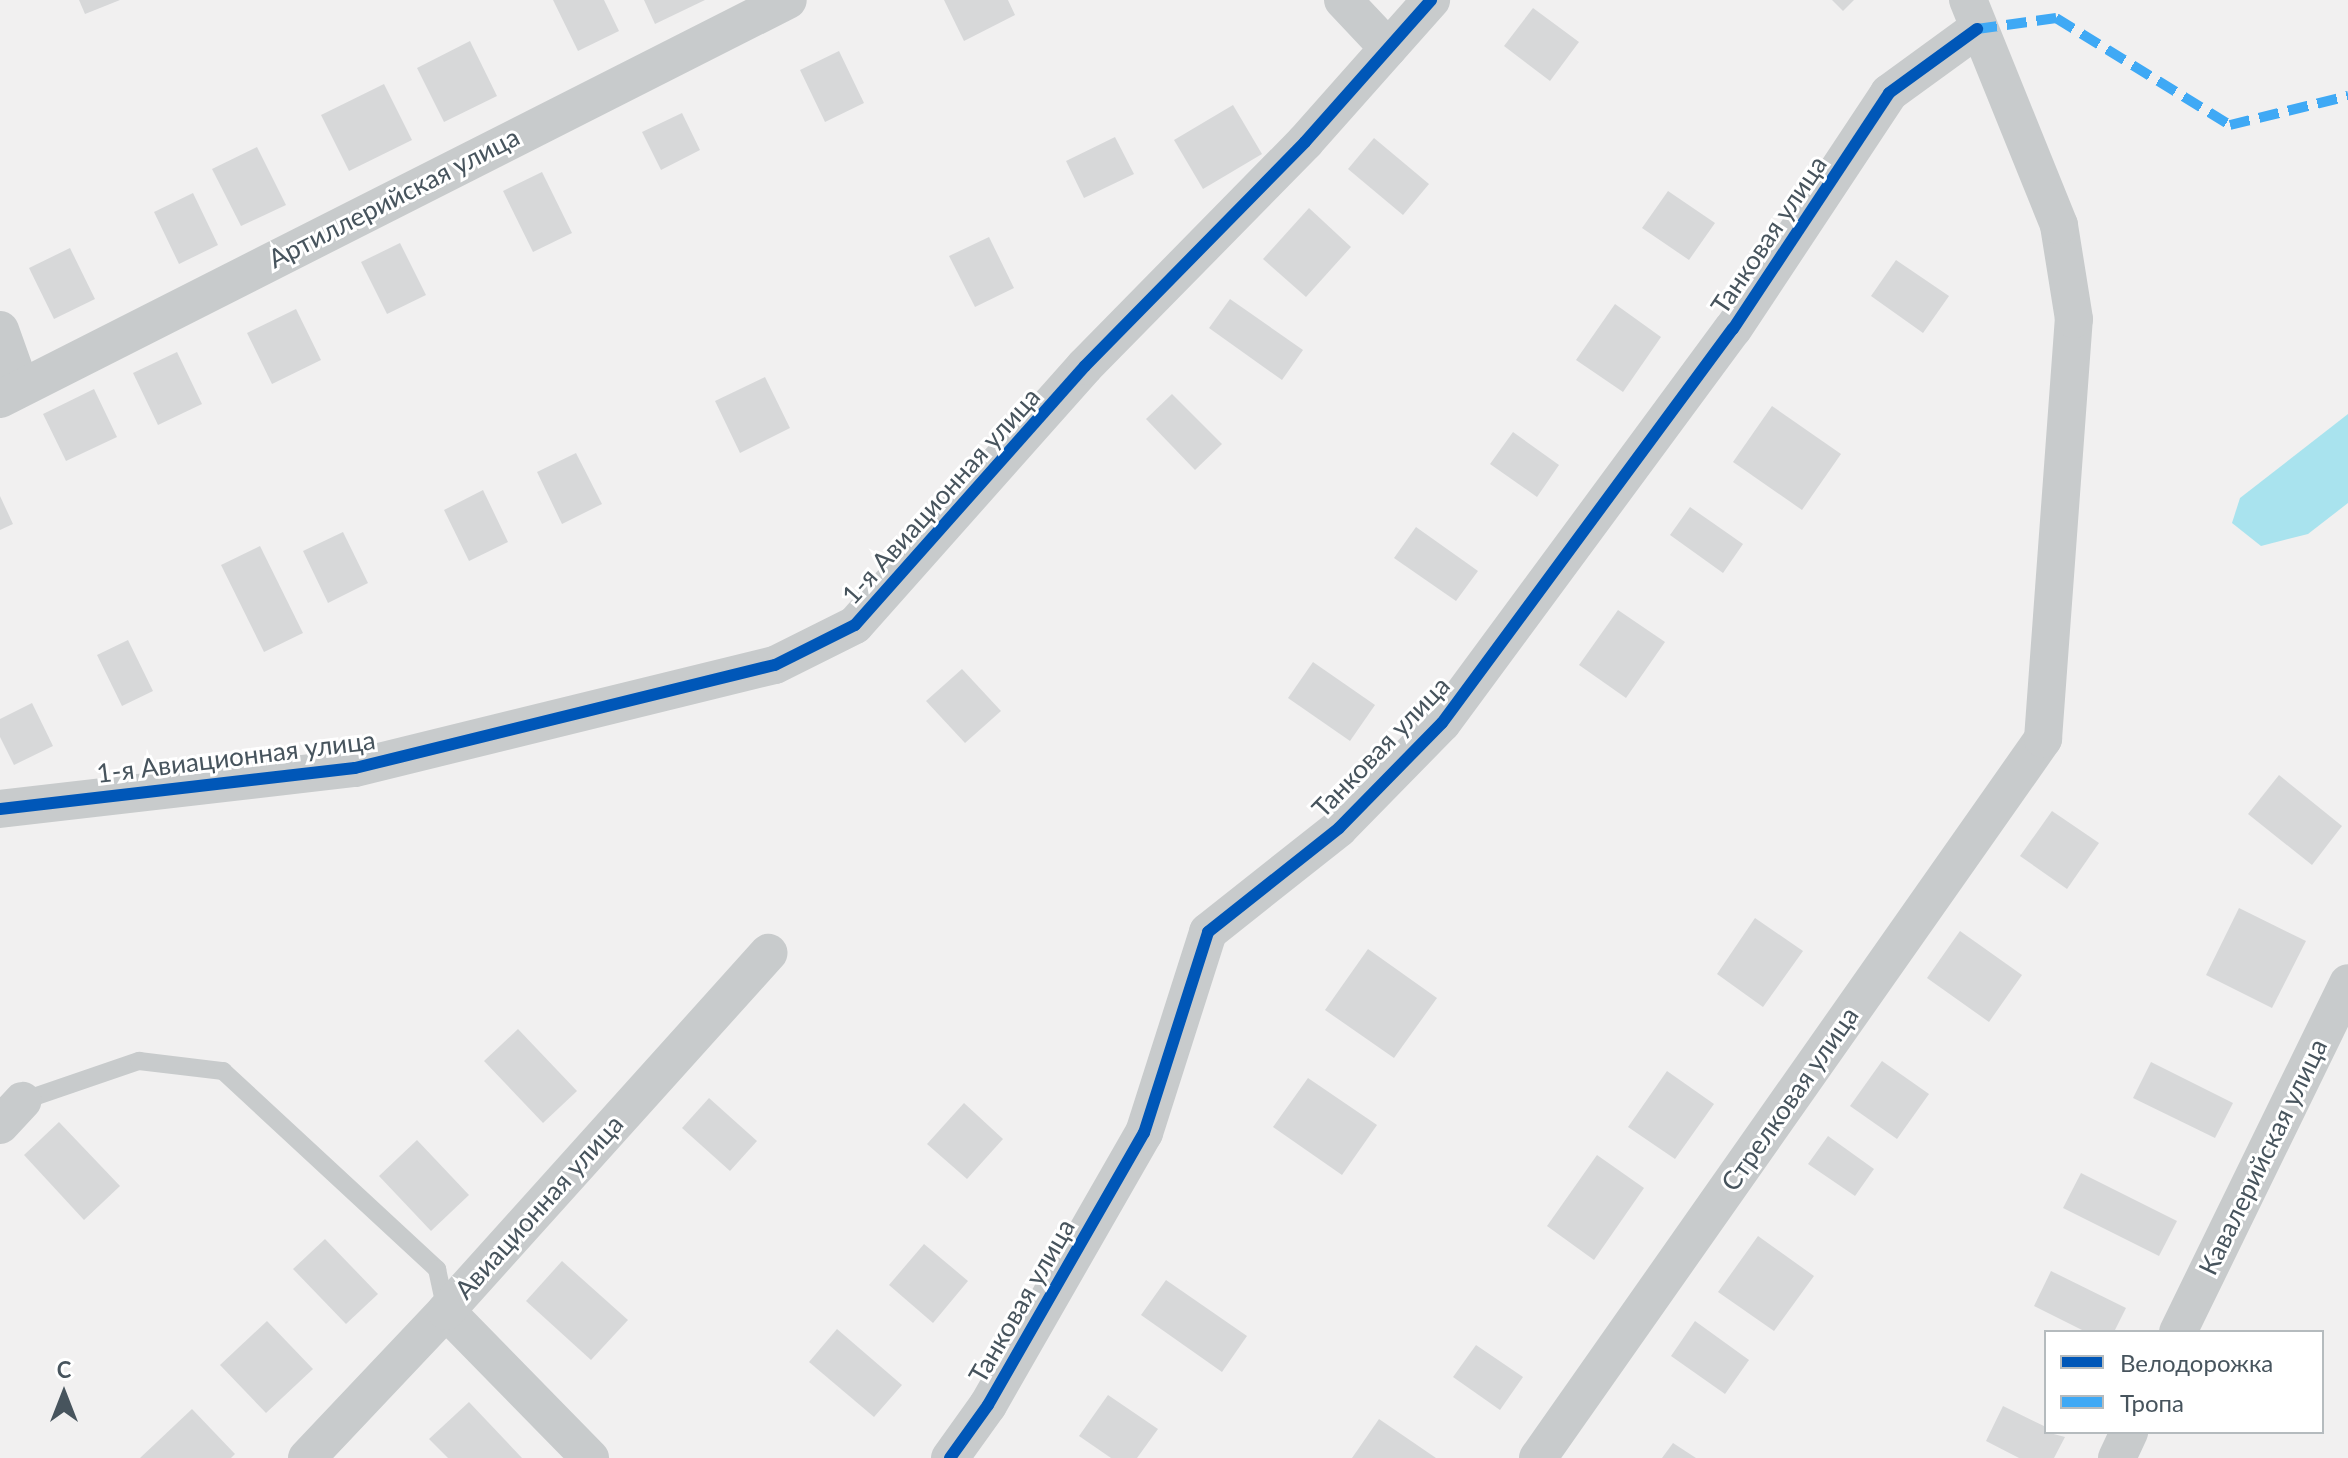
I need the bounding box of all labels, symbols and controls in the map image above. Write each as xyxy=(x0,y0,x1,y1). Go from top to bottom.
street label: Артиллерийская улица xyxy=(263,121,525,275)
street label: Танковая улица xyxy=(1705,150,1833,320)
street label: 1-я Авиационная улица xyxy=(836,381,1046,611)
street label: Танковая улица xyxy=(1306,670,1456,824)
street label: 1-я Авиационная улица xyxy=(95,724,377,790)
street label: Стрелковая улица xyxy=(1715,1001,1865,1197)
street label: Кавалерийская улица xyxy=(2192,1034,2334,1280)
street label: Авиационная улица xyxy=(448,1109,630,1305)
street label: Танковая улица xyxy=(962,1214,1082,1388)
legend xyxy=(2044,1330,2324,1434)
text: Велодорожка xyxy=(2120,1348,2273,1377)
north arrow xyxy=(24,1354,104,1434)
text: С xyxy=(57,1356,71,1383)
text: Тропа xyxy=(2120,1388,2184,1417)

